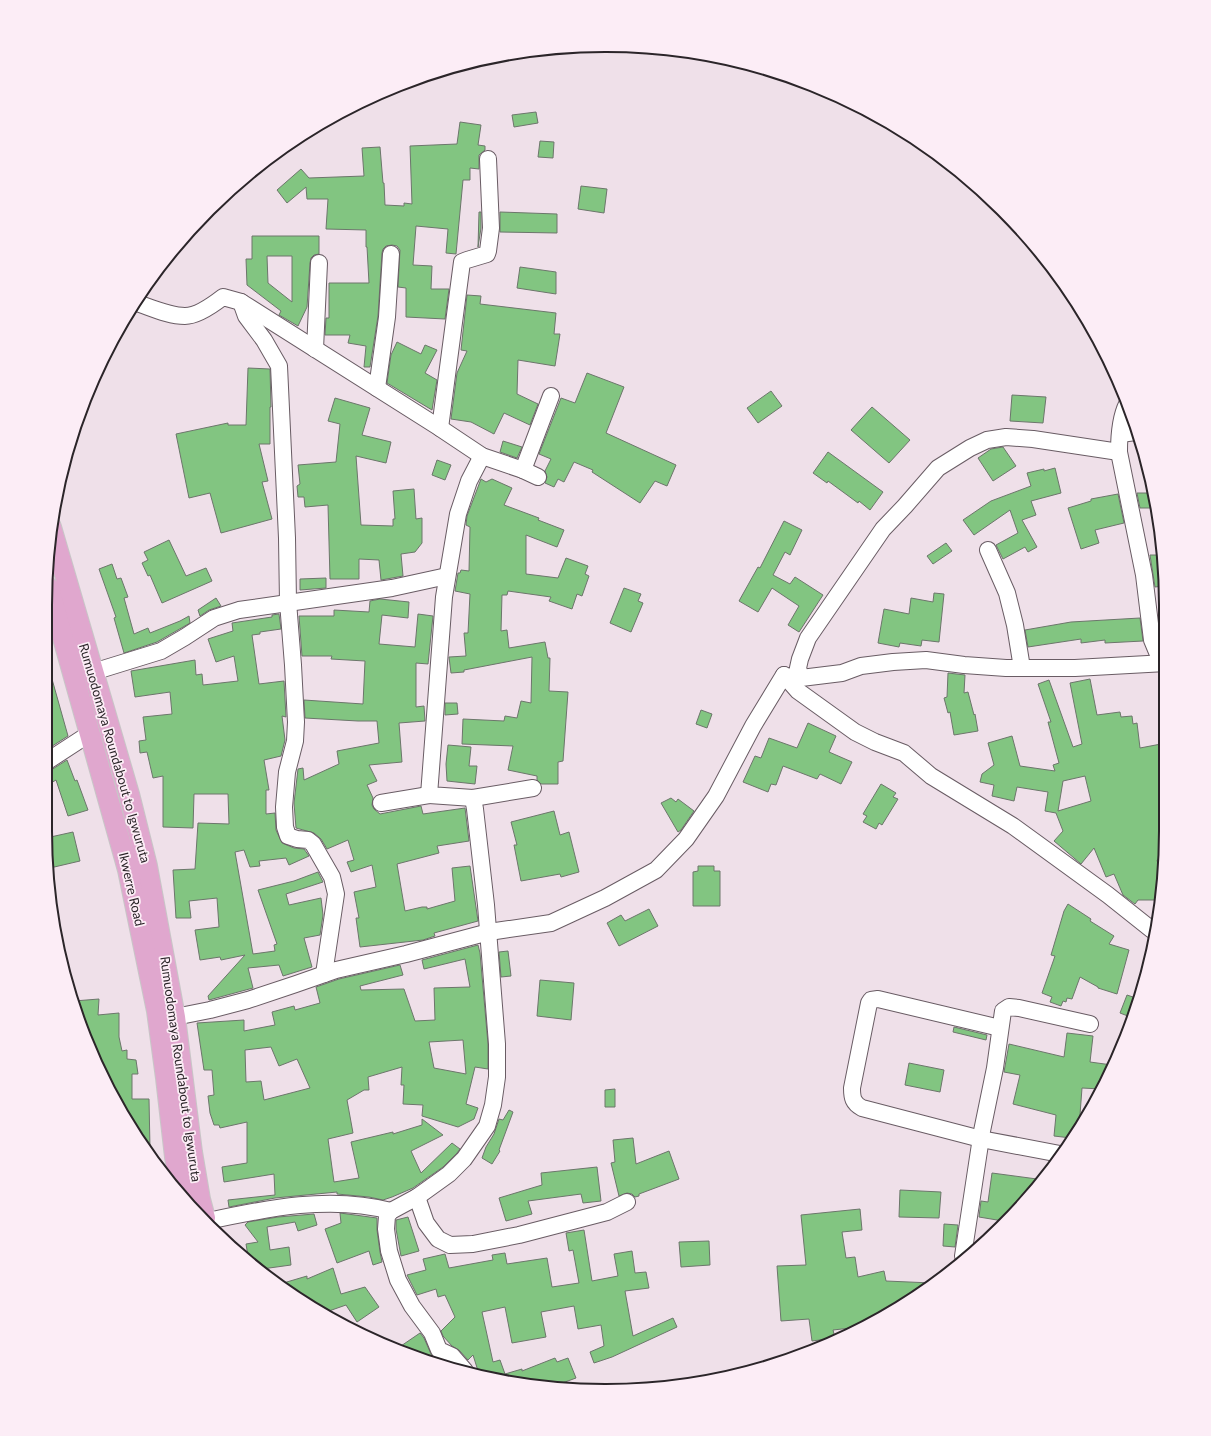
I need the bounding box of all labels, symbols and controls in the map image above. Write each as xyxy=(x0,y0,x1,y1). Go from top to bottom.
street label: Rumuodomaya Roundabout to Igwuruta xyxy=(76,641,154,865)
street label: Ikwerre Road xyxy=(116,850,148,928)
street label: Rumuodomaya Roundabout to Igwuruta xyxy=(157,955,205,1183)

